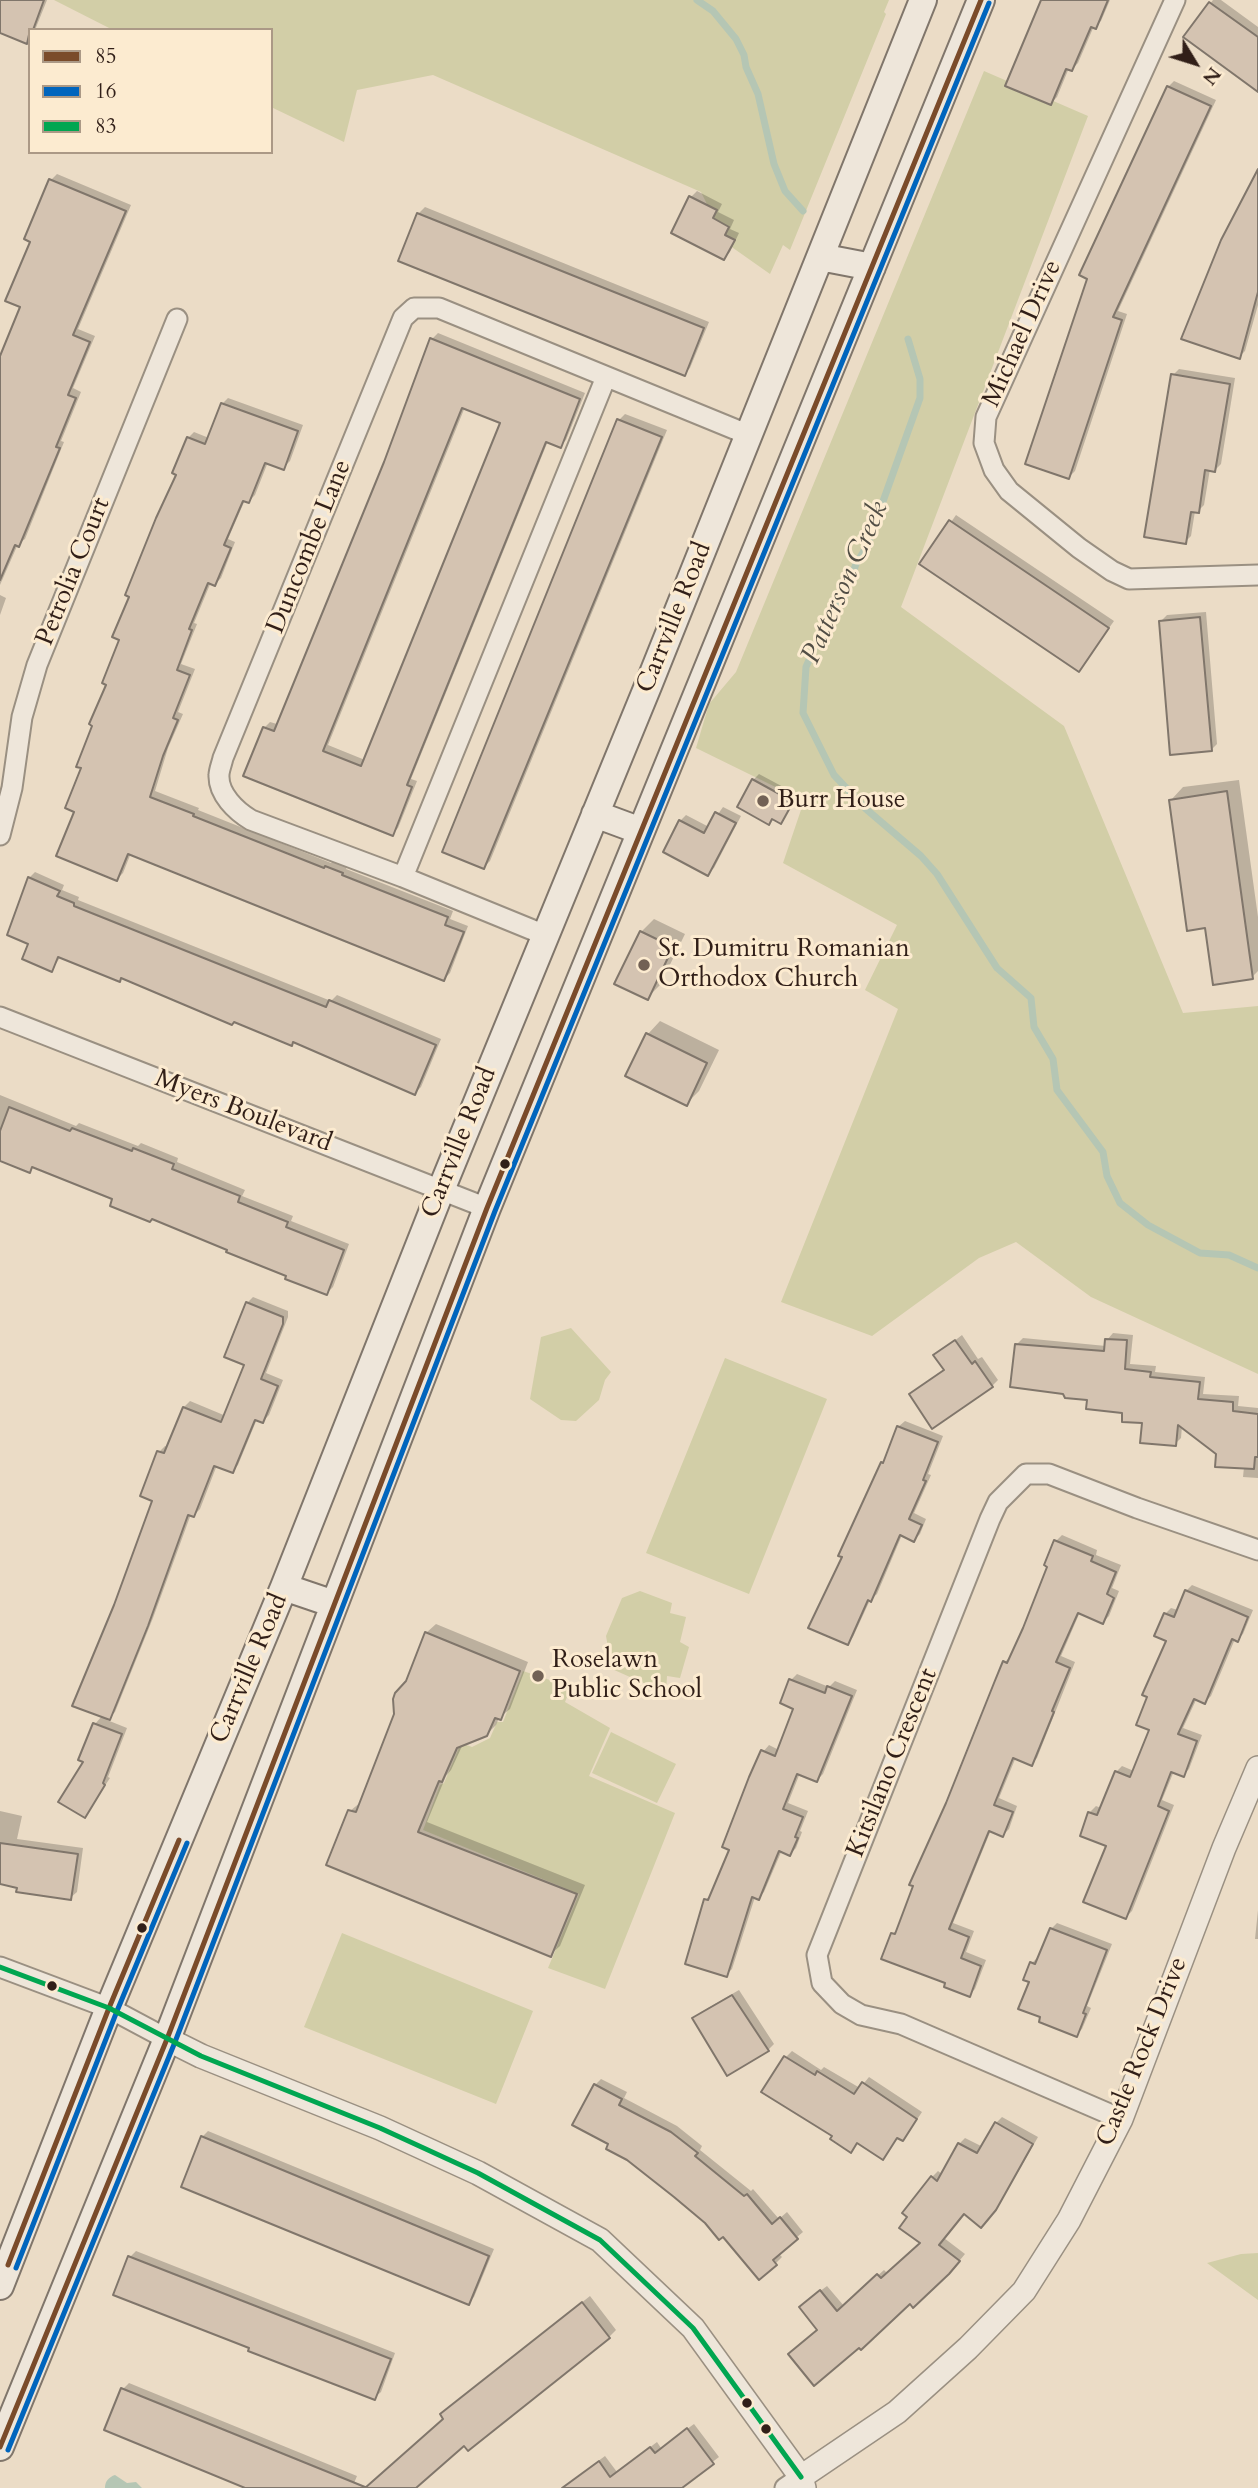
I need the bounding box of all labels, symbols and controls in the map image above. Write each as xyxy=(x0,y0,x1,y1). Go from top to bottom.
legend xyxy=(28,28,273,154)
north arrow xyxy=(1160,28,1230,98)
text: 85 xyxy=(95,42,117,71)
text: N xyxy=(1196,61,1227,90)
text: 16 xyxy=(95,77,117,106)
text: 83 xyxy=(95,112,117,141)
street label: Michael Drive xyxy=(977,256,1069,412)
street label: Duncombe Lane xyxy=(261,456,359,638)
street label: Petrolia Court xyxy=(30,493,118,651)
water label: Patterson Creek xyxy=(795,497,897,669)
street label: Carrville Road xyxy=(631,538,719,698)
place label: Burr House xyxy=(777,785,905,817)
marker: Burr House xyxy=(755,793,771,809)
place label: St. Dumitru Romanian Orthodox Church xyxy=(658,934,910,996)
marker: St. Dumitru Romanian Orthodox Church xyxy=(636,957,652,973)
street label: Carrville Road xyxy=(416,1063,504,1223)
street label: Myers Boulevard xyxy=(150,1064,336,1160)
unlabelled marker xyxy=(498,1157,512,1171)
street label: Carrville Road xyxy=(204,1589,296,1749)
place label: Roselawn Public School xyxy=(552,1645,702,1706)
street label: Kitsilano Crescent xyxy=(841,1664,945,1862)
marker: Roselawn Public School xyxy=(530,1668,546,1684)
unlabelled marker xyxy=(135,1921,149,1935)
street label: Castle Rock Drive xyxy=(1091,1953,1195,2151)
unlabelled marker xyxy=(45,1979,59,1993)
unlabelled marker xyxy=(740,2396,754,2410)
unlabelled marker xyxy=(759,2422,773,2436)

